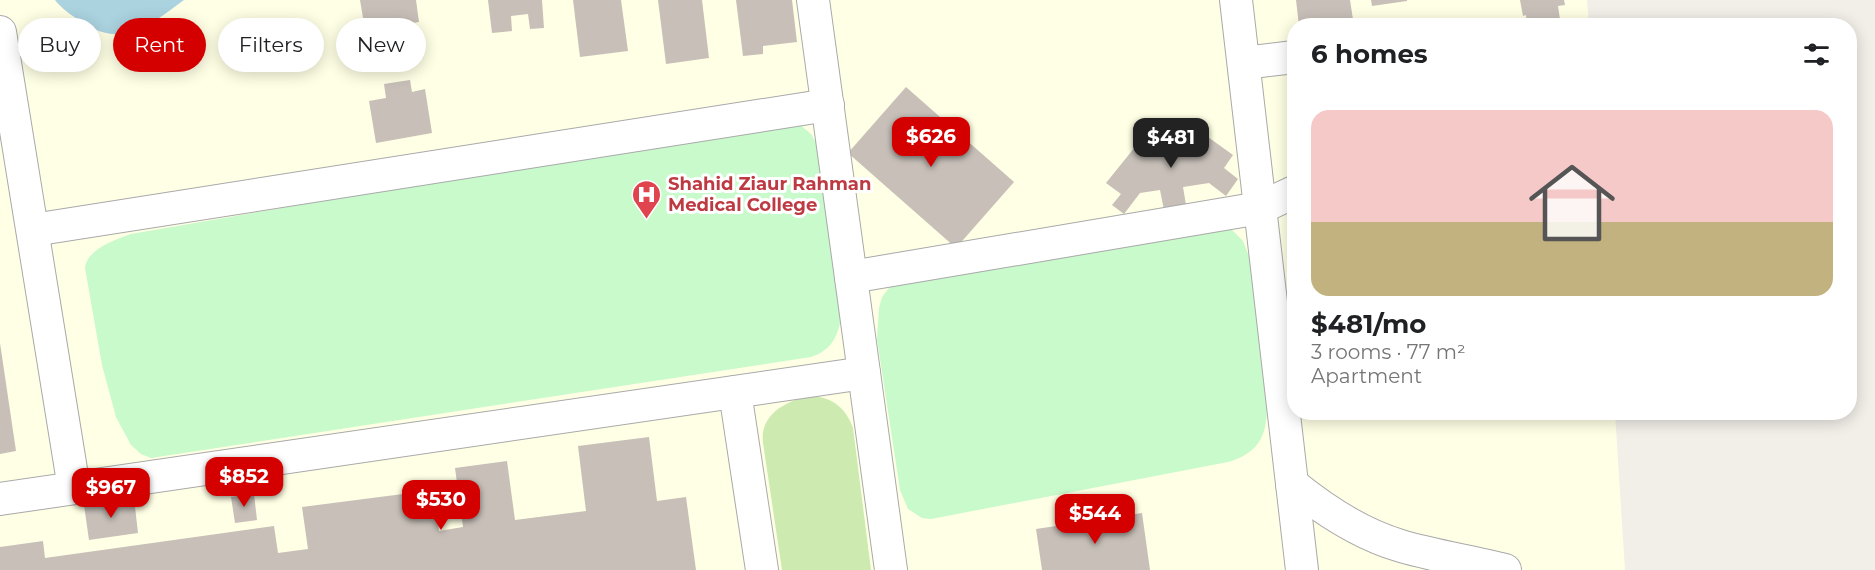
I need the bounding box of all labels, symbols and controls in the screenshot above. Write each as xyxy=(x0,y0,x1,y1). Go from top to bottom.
chip: Buy xyxy=(18,18,101,72)
chip: Rent xyxy=(113,18,206,72)
chip: Filters xyxy=(218,18,324,72)
chip: New xyxy=(336,18,426,72)
text: 6 homes xyxy=(1311,38,1428,70)
icon: filters xyxy=(1800,38,1833,71)
pin: $626 xyxy=(895,117,967,168)
pin: $481 xyxy=(1135,118,1207,169)
text: $626 xyxy=(906,124,956,148)
text: $481 xyxy=(1147,125,1195,149)
icon: home xyxy=(1518,149,1626,257)
place label: Shahid Ziaur Rahman Medical College xyxy=(668,173,871,216)
hospital icon: Shahid Ziaur Rahman Medical College xyxy=(631,178,663,220)
text: $481/mo xyxy=(1311,308,1426,340)
text: 3 rooms · 77 m² xyxy=(1311,340,1466,364)
text: Apartment xyxy=(1311,364,1422,388)
pin: $852 xyxy=(208,457,280,508)
text: $852 xyxy=(219,464,269,488)
pin: $967 xyxy=(75,468,147,519)
text: $967 xyxy=(86,475,136,499)
pin: $530 xyxy=(405,480,477,531)
text: $530 xyxy=(416,487,466,511)
pin: $544 xyxy=(1059,494,1131,545)
text: $544 xyxy=(1069,501,1121,525)

